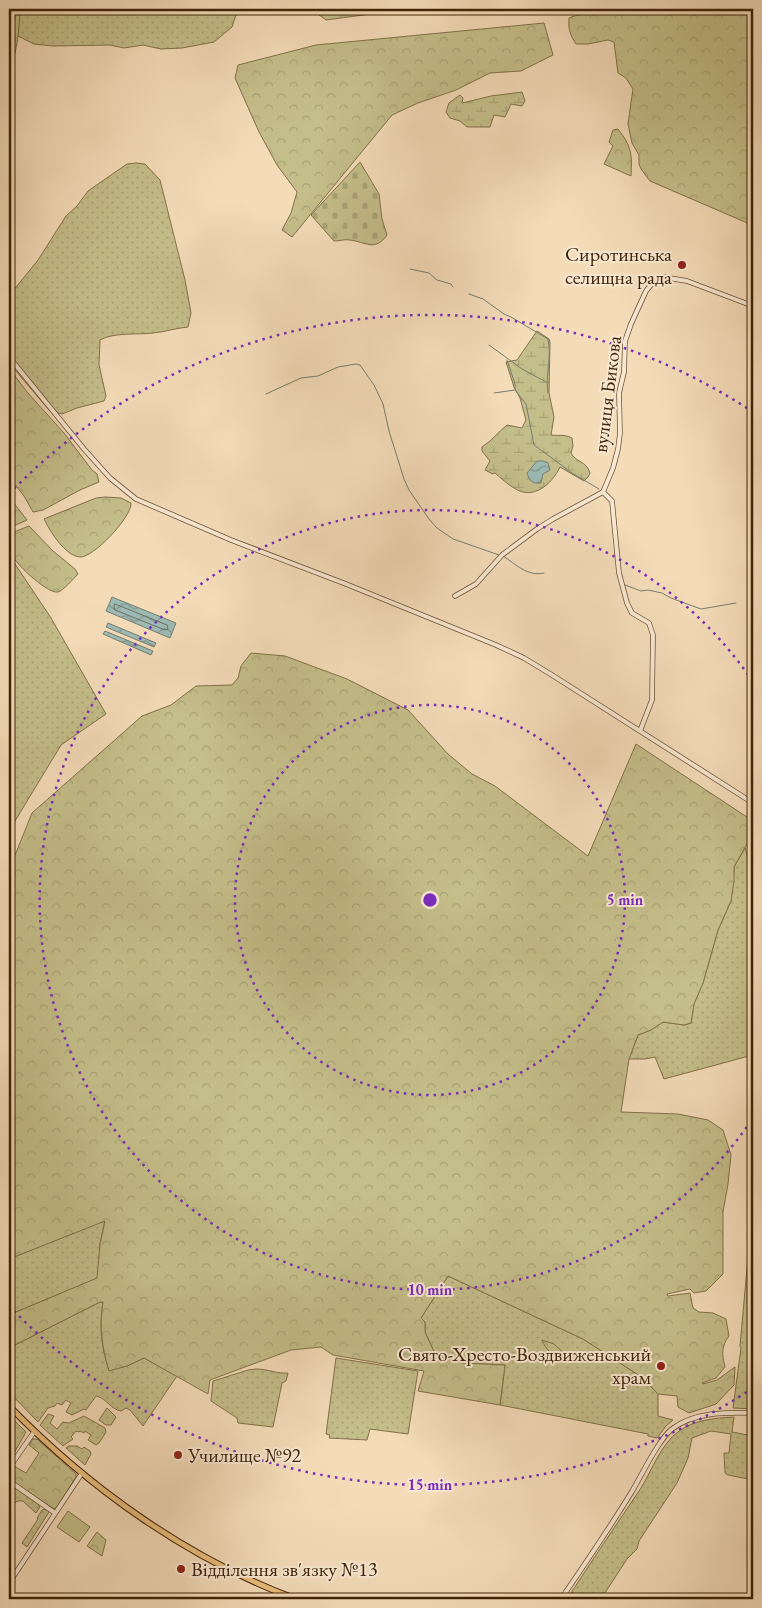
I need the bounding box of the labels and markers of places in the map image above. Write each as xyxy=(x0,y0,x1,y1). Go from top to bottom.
place label: Сиротинська селищна рада xyxy=(565,241,672,290)
marker: Сиротинська селищна рада xyxy=(676,259,688,271)
centre of rings xyxy=(421,891,439,909)
place label: Свято-Хресто-Воздвиженський храм xyxy=(398,1341,651,1390)
marker: Свято-Хресто-Воздвиженський храм xyxy=(655,1360,667,1372)
place label: Училище №92 xyxy=(187,1442,302,1468)
marker: Училище №92 xyxy=(172,1449,184,1461)
place label: Відділення зв'язку №13 xyxy=(191,1556,378,1582)
marker: Відділення зв'язку №13 xyxy=(175,1563,187,1575)

